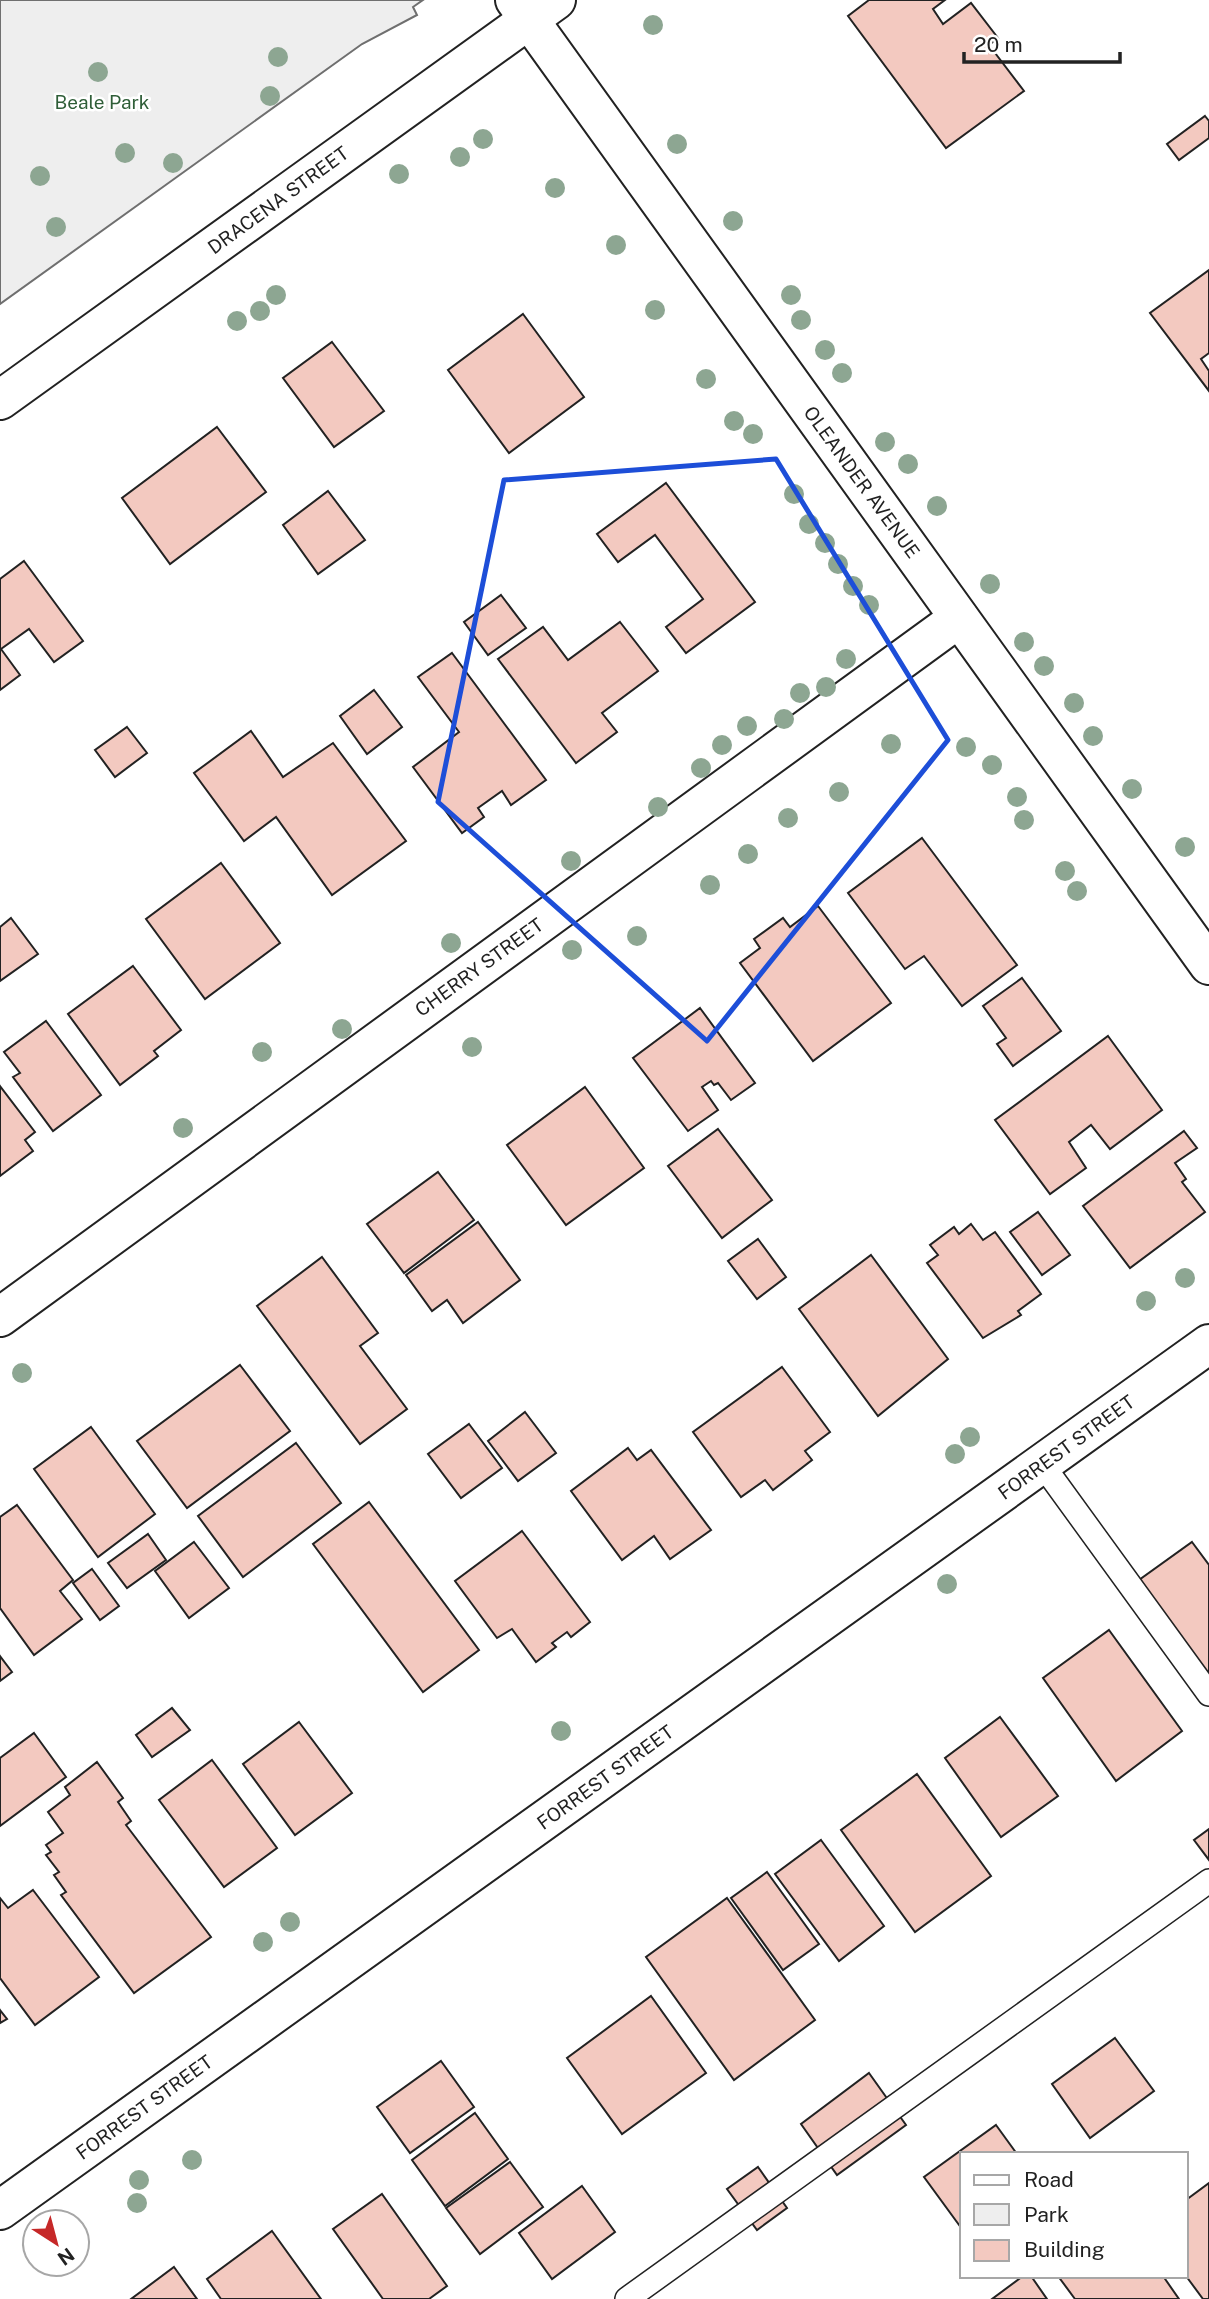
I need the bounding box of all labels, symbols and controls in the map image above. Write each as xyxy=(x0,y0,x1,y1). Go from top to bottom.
scale bar xyxy=(964,21,1120,65)
text: 20 m xyxy=(974,32,1023,57)
park label: Beale Park xyxy=(54,91,150,113)
street label: DRACENA STREET xyxy=(203,142,353,258)
street label: OLEANDER AVENUE xyxy=(800,402,924,562)
street label: CHERRY STREET xyxy=(411,913,547,1021)
street label: FORREST STREET xyxy=(994,1390,1138,1504)
street label: FORREST STREET xyxy=(533,1720,677,1834)
street label: FORREST STREET xyxy=(72,2050,216,2164)
legend xyxy=(960,2152,1188,2278)
text: Road xyxy=(1024,2167,1074,2192)
text: Park xyxy=(1024,2202,1069,2227)
north arrow xyxy=(21,2208,91,2278)
text: Building xyxy=(1024,2237,1105,2262)
text: N xyxy=(54,2243,78,2270)

